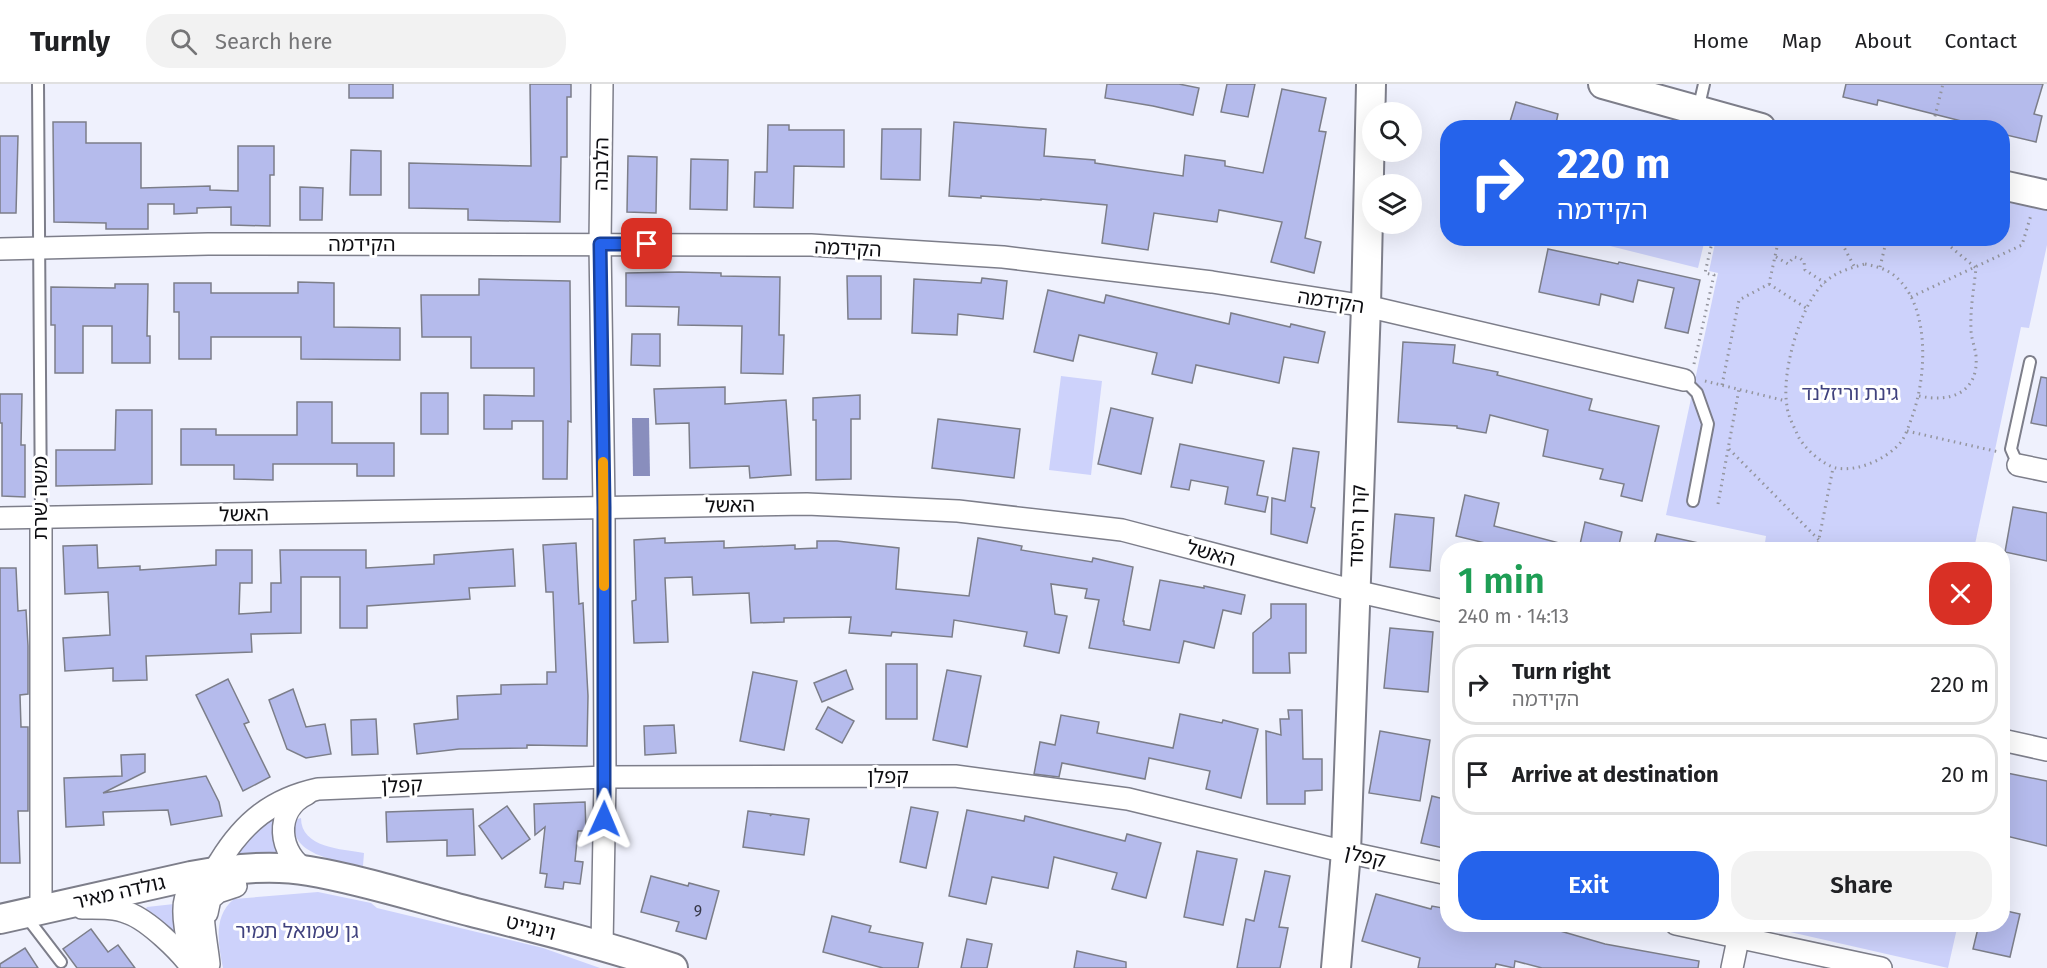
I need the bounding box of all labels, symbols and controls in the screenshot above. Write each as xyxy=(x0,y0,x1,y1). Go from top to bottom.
search box xyxy=(146,14,566,68)
text: Turnly xyxy=(30,25,110,58)
icon: search xyxy=(167,25,200,58)
text: Search here xyxy=(215,28,332,55)
text: Home xyxy=(1693,28,1749,54)
text: Map xyxy=(1782,28,1822,54)
text: About xyxy=(1855,28,1912,54)
text: Contact xyxy=(1945,28,2017,54)
map controls xyxy=(1362,102,1422,234)
button: search xyxy=(1362,102,1422,162)
street label: הלבנה xyxy=(589,137,613,191)
text: 220 m xyxy=(1557,139,1670,189)
icon: right xyxy=(1458,144,1536,222)
button: layers xyxy=(1362,174,1422,234)
text: הקידמה xyxy=(1557,194,1648,226)
pin xyxy=(621,218,672,269)
icon: arrive xyxy=(630,227,663,260)
street label: הקידמה xyxy=(328,232,396,256)
street label: הקידמה xyxy=(814,234,882,262)
street label: הקידמה xyxy=(1296,284,1366,318)
park label: גינת וריזלנד xyxy=(1802,381,1899,405)
street label: משה שרת xyxy=(28,456,52,540)
street label: קרן היסוד xyxy=(1344,484,1370,568)
street label: האשל xyxy=(705,493,755,517)
street label: האשל xyxy=(219,502,269,526)
street label: האשל xyxy=(1184,535,1238,571)
text: 1 min xyxy=(1458,559,1545,603)
button: close xyxy=(1929,562,1992,625)
text: 240 m · 14:13 xyxy=(1458,604,1569,628)
text: Turn right xyxy=(1512,658,1611,685)
icon: right xyxy=(1461,668,1494,701)
text: 220 m xyxy=(1930,671,1989,698)
text: הקידמה xyxy=(1512,687,1579,711)
icon: arrive xyxy=(1461,758,1494,791)
text: Arrive at destination xyxy=(1512,761,1719,788)
text: 20 m xyxy=(1941,761,1989,788)
street label: קפלן xyxy=(867,764,909,788)
street label: קפלן xyxy=(381,772,423,798)
position arrow xyxy=(572,787,636,851)
street label: קפלן xyxy=(1342,840,1388,872)
button: Exit xyxy=(1458,851,1719,920)
button: Share xyxy=(1731,851,1992,920)
street label: גולדה מאיר xyxy=(71,870,168,914)
house number: 9 xyxy=(694,902,702,921)
street label: וינגייט xyxy=(503,909,559,945)
park label: גן שמואל תמיר xyxy=(235,919,359,943)

